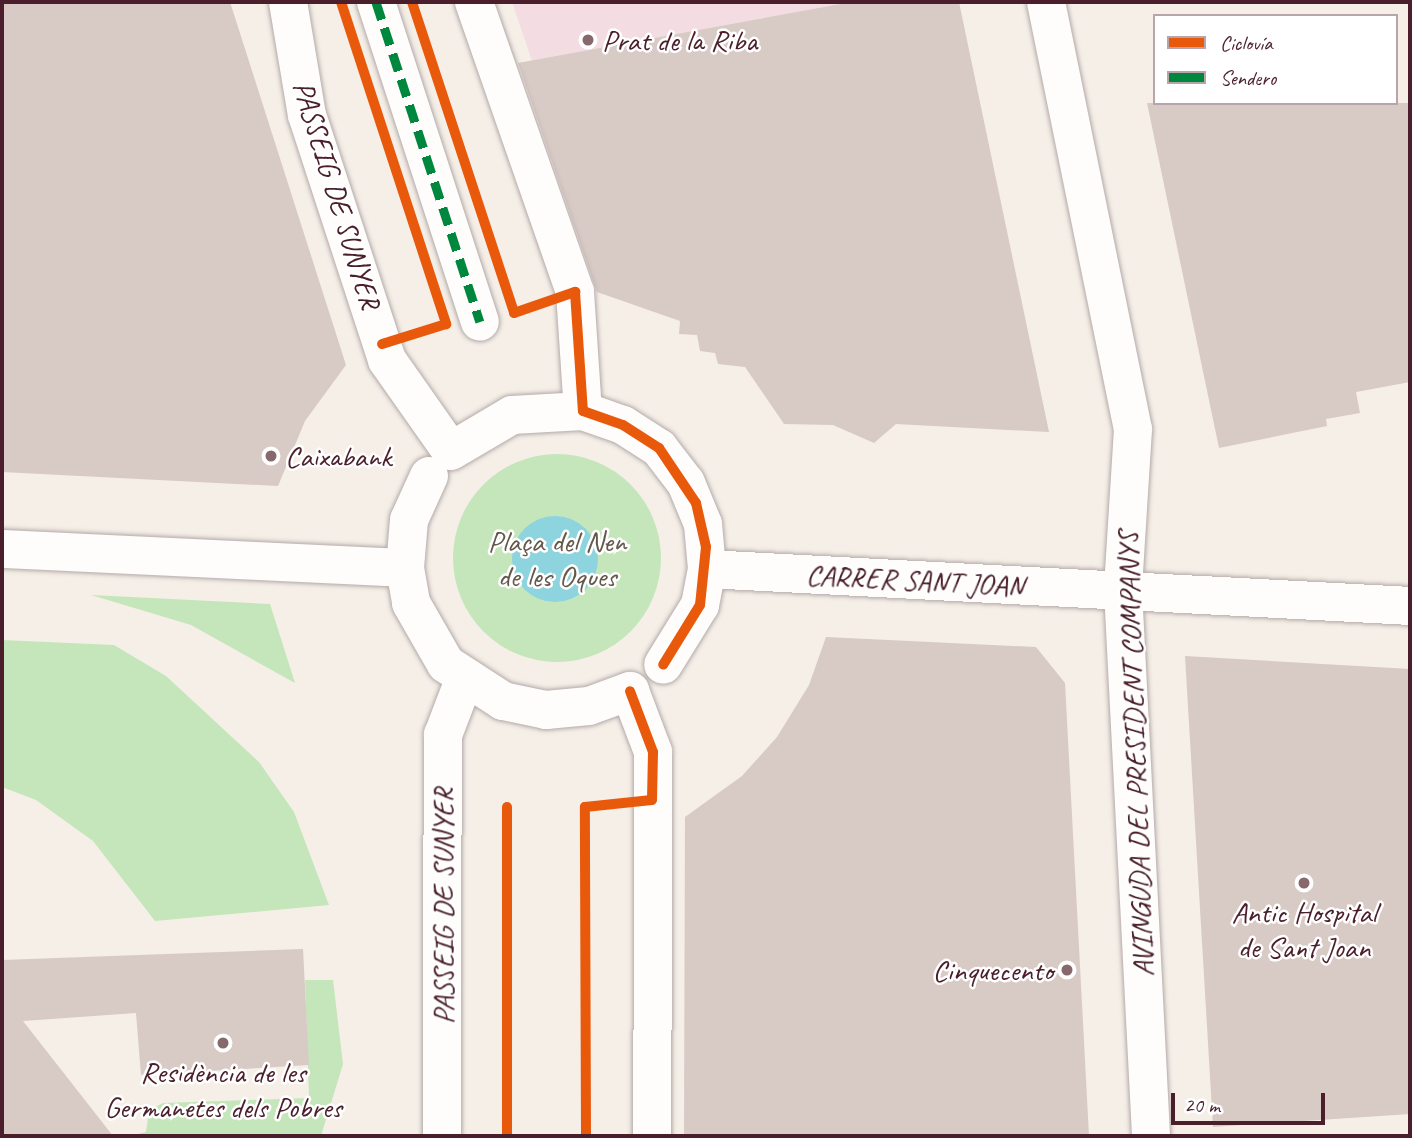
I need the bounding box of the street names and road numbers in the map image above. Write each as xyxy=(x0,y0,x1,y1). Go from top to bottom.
street label: PASSEIG DE SUNYER xyxy=(285,76,389,314)
street label: AVINGUDA DEL PRESIDENT COMPANYS xyxy=(1109,530,1161,978)
street label: CARRER SANT JOAN xyxy=(804,556,1026,604)
street label: PASSEIG DE SUNYER xyxy=(425,787,461,1025)

